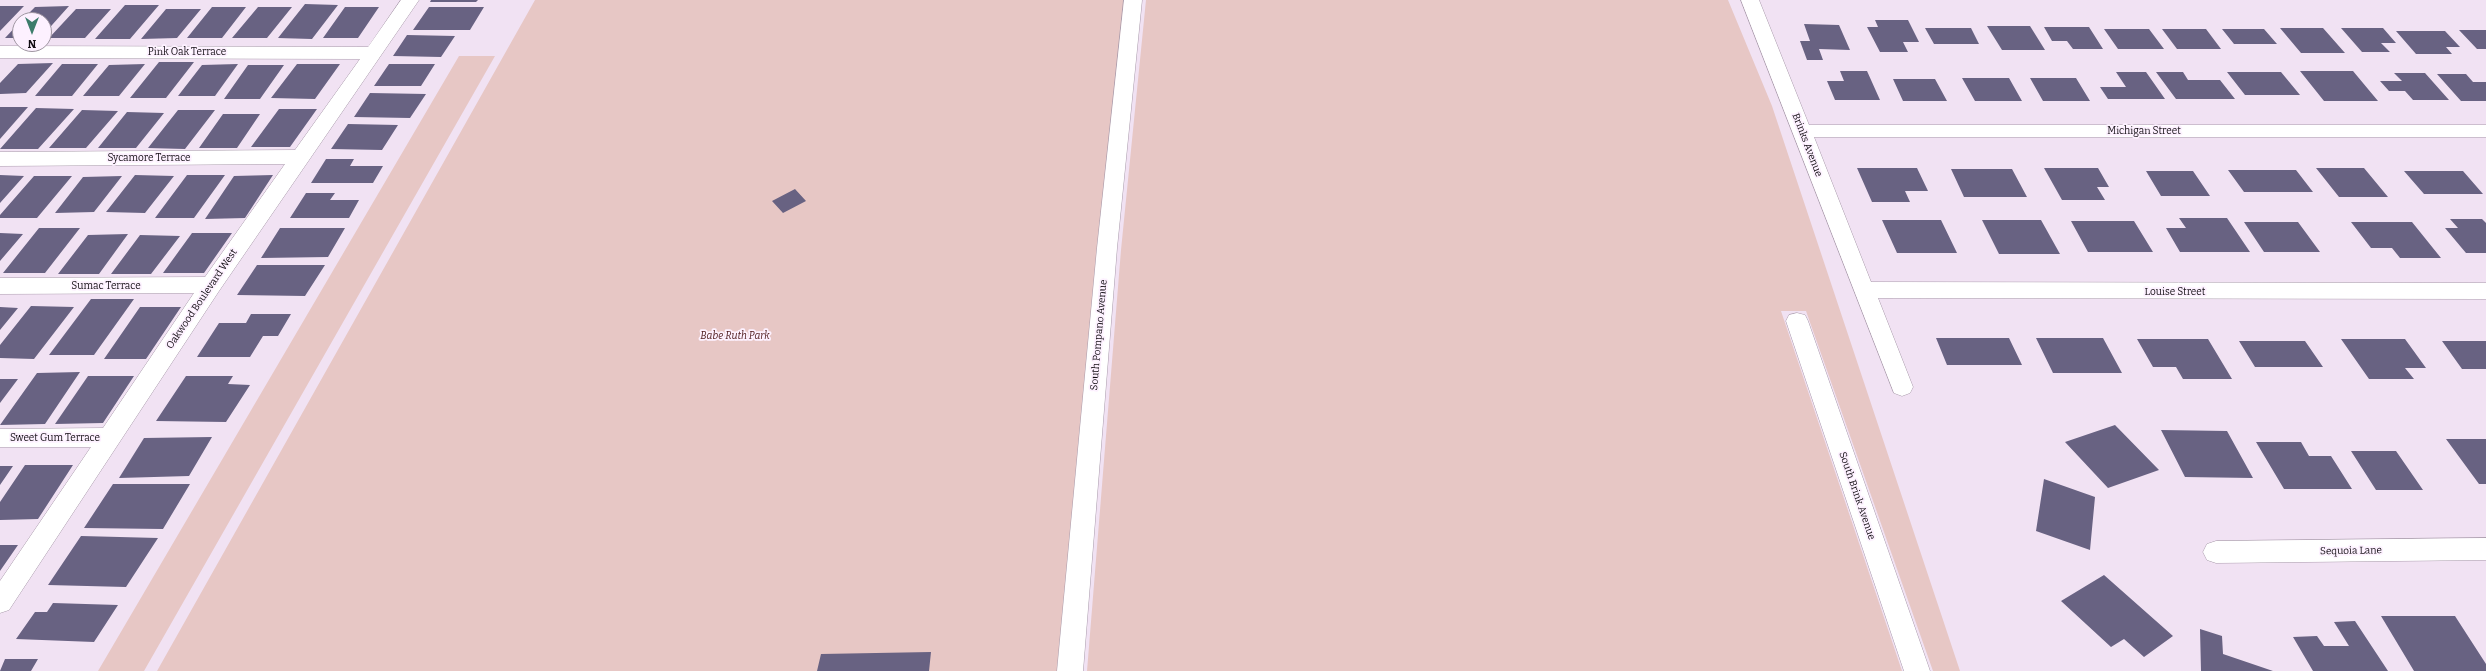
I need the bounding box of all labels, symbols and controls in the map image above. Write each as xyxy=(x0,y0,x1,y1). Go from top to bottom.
north arrow xyxy=(12,12,52,52)
text: N xyxy=(28,37,36,50)
street label: Pink Oak Terrace xyxy=(148,46,226,58)
street label: Brinks Avenue xyxy=(1789,112,1825,178)
street label: Michigan Street xyxy=(2107,125,2181,137)
street label: Sycamore Terrace xyxy=(107,152,191,164)
street label: Oakwood Boulevard West xyxy=(164,247,240,351)
street label: South Pompano Avenue xyxy=(1088,279,1110,391)
street label: Sumac Terrace xyxy=(71,280,141,292)
street label: Louise Street xyxy=(2145,286,2205,298)
park label: Babe Ruth Park xyxy=(700,330,770,342)
street label: Sweet Gum Terrace xyxy=(10,432,100,444)
street label: South Brink Avenue xyxy=(1836,450,1878,542)
street label: Sequoia Lane xyxy=(2320,544,2382,558)

